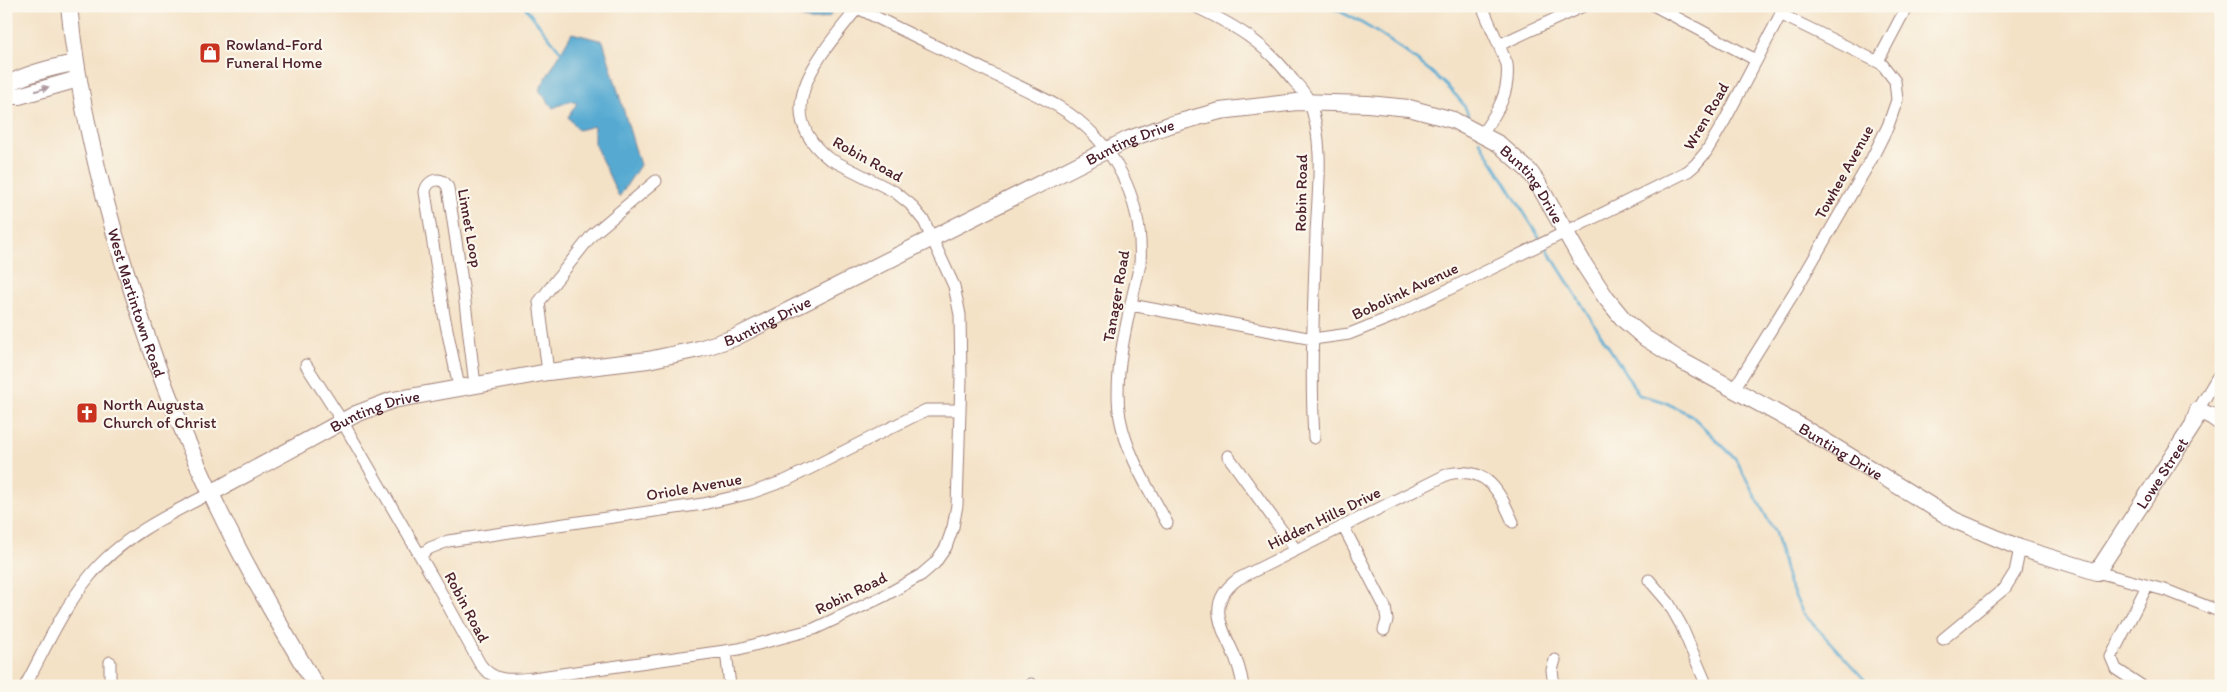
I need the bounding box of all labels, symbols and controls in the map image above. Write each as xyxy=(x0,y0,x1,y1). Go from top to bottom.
place label: Rowland-Ford Funeral Home xyxy=(226,35,323,72)
shop icon: Rowland-Ford Funeral Home xyxy=(198,41,222,65)
street label: Wren Road xyxy=(1679,79,1733,153)
one-way arrow xyxy=(35,84,50,92)
street label: Bunting Drive xyxy=(1082,114,1176,169)
street label: Towhee Avenue xyxy=(1810,122,1878,222)
street label: Robin Road xyxy=(830,132,907,186)
street label: Bunting Drive xyxy=(1496,140,1568,227)
street label: Robin Road xyxy=(1291,154,1311,232)
street label: Linnet Loop xyxy=(454,187,486,269)
street label: West Martintown Road xyxy=(104,226,170,380)
street label: Tanager Road xyxy=(1099,248,1133,343)
street label: Bobolink Avenue xyxy=(1349,258,1462,324)
street label: Bunting Drive xyxy=(721,291,814,350)
street label: Bunting Drive xyxy=(326,386,421,436)
place label: North Augusta Church of Christ xyxy=(103,395,217,432)
church icon: North Augusta Church of Christ xyxy=(75,401,99,425)
street label: Bunting Drive xyxy=(1796,418,1887,484)
street label: Lowe Street xyxy=(2132,434,2192,512)
street label: Oriole Avenue xyxy=(645,469,744,505)
street label: Hidden Hills Drive xyxy=(1264,482,1384,554)
street label: Robin Road xyxy=(812,567,890,619)
street label: Robin Road xyxy=(440,568,494,646)

